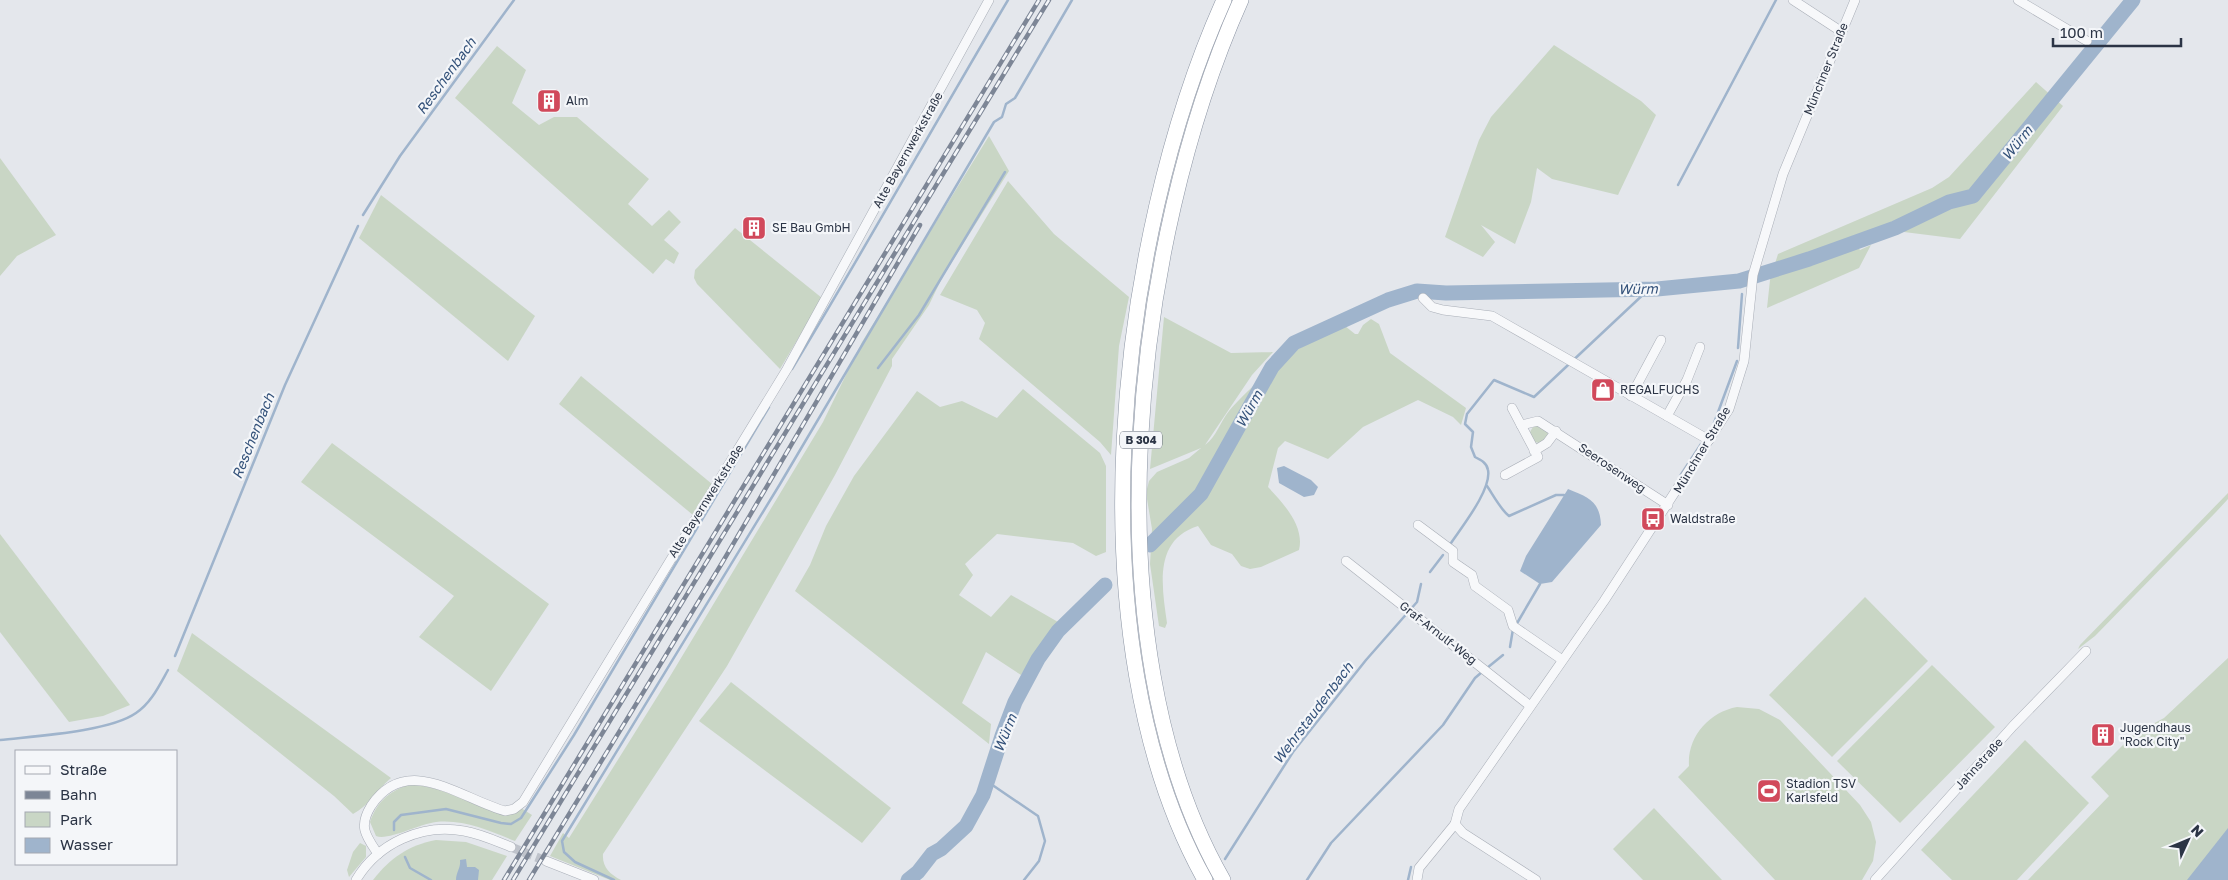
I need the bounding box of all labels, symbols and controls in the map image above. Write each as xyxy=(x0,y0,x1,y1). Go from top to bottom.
scale bar xyxy=(2053,15,2180,47)
street label: Münchner Straße xyxy=(1800,20,1851,117)
text: 100 m xyxy=(2060,23,2103,41)
water label: Reschenbach xyxy=(412,33,480,117)
building icon: Alm xyxy=(536,88,562,114)
street label: Alte Bayernwerkstraße xyxy=(869,89,946,210)
place label: Alm xyxy=(566,93,588,108)
water label: Würm xyxy=(1998,122,2036,163)
building icon: SE Bau GmbH xyxy=(741,215,767,241)
place label: SE Bau GmbH xyxy=(772,220,851,235)
water label: Würm xyxy=(1618,280,1658,297)
shop icon: REGALFUCHS xyxy=(1590,377,1616,403)
place label: REGALFUCHS xyxy=(1620,382,1700,397)
water label: Würm xyxy=(1232,387,1266,430)
water label: Reschenbach xyxy=(228,389,278,481)
street label: Münchner Straße xyxy=(1670,404,1733,496)
road number: B 304 xyxy=(1120,432,1162,448)
street label: Seerosenweg xyxy=(1576,440,1649,496)
street label: Alte Bayernwerkstraße xyxy=(665,441,747,560)
bus stop icon: Waldstraße xyxy=(1640,506,1666,532)
place label: Waldstraße xyxy=(1670,511,1735,526)
street label: Graf-Arnulf-Weg xyxy=(1397,598,1480,667)
water label: Wehrstaudenbach xyxy=(1269,658,1357,767)
water label: Würm xyxy=(989,711,1020,754)
place label: Jugendhaus "Rock City" xyxy=(2120,720,2191,749)
building icon: Jugendhaus "Rock City" xyxy=(2090,722,2116,748)
street label: Jahnstraße xyxy=(1951,735,2006,793)
legend xyxy=(15,750,178,865)
text: Straße xyxy=(60,760,107,778)
place label: Stadion TSV Karlsfeld xyxy=(1786,776,1856,805)
sports icon: Stadion TSV Karlsfeld xyxy=(1756,778,1782,804)
text: Bahn xyxy=(60,785,97,803)
text: Park xyxy=(60,810,93,828)
north arrow xyxy=(2163,815,2213,865)
text: N xyxy=(2188,821,2208,840)
text: Wasser xyxy=(60,835,113,853)

